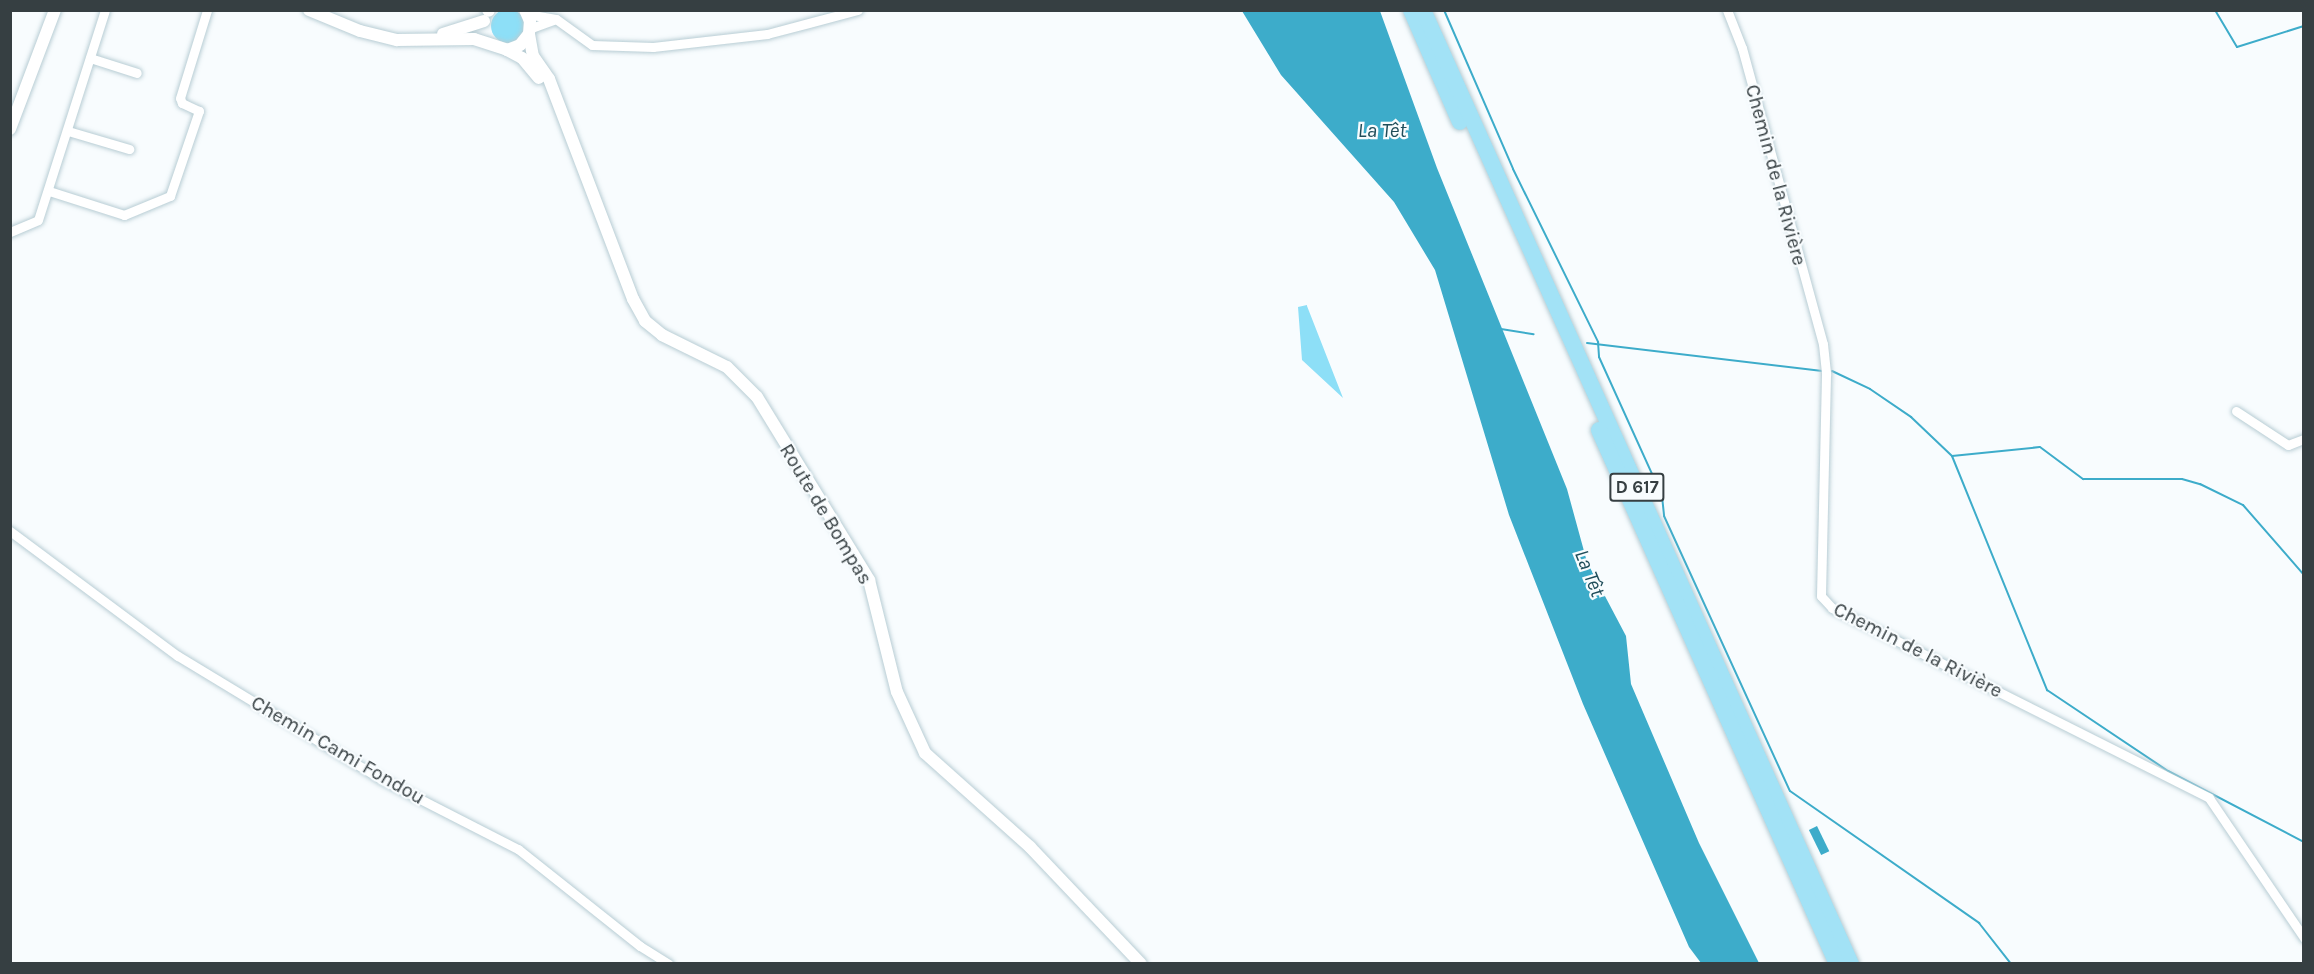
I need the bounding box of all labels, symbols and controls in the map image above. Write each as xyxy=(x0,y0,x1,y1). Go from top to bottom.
street label: Chemin de la Rivière xyxy=(1740,82,1812,268)
water label: La Têt xyxy=(1358,117,1406,143)
street label: Route de Bompas xyxy=(775,439,877,589)
road number: D 617 xyxy=(1608,472,1666,502)
water label: La Têt xyxy=(1569,546,1611,600)
street label: Chemin de la Rivière xyxy=(1830,597,2006,703)
street label: Chemin Cami Fondou xyxy=(247,690,429,810)

